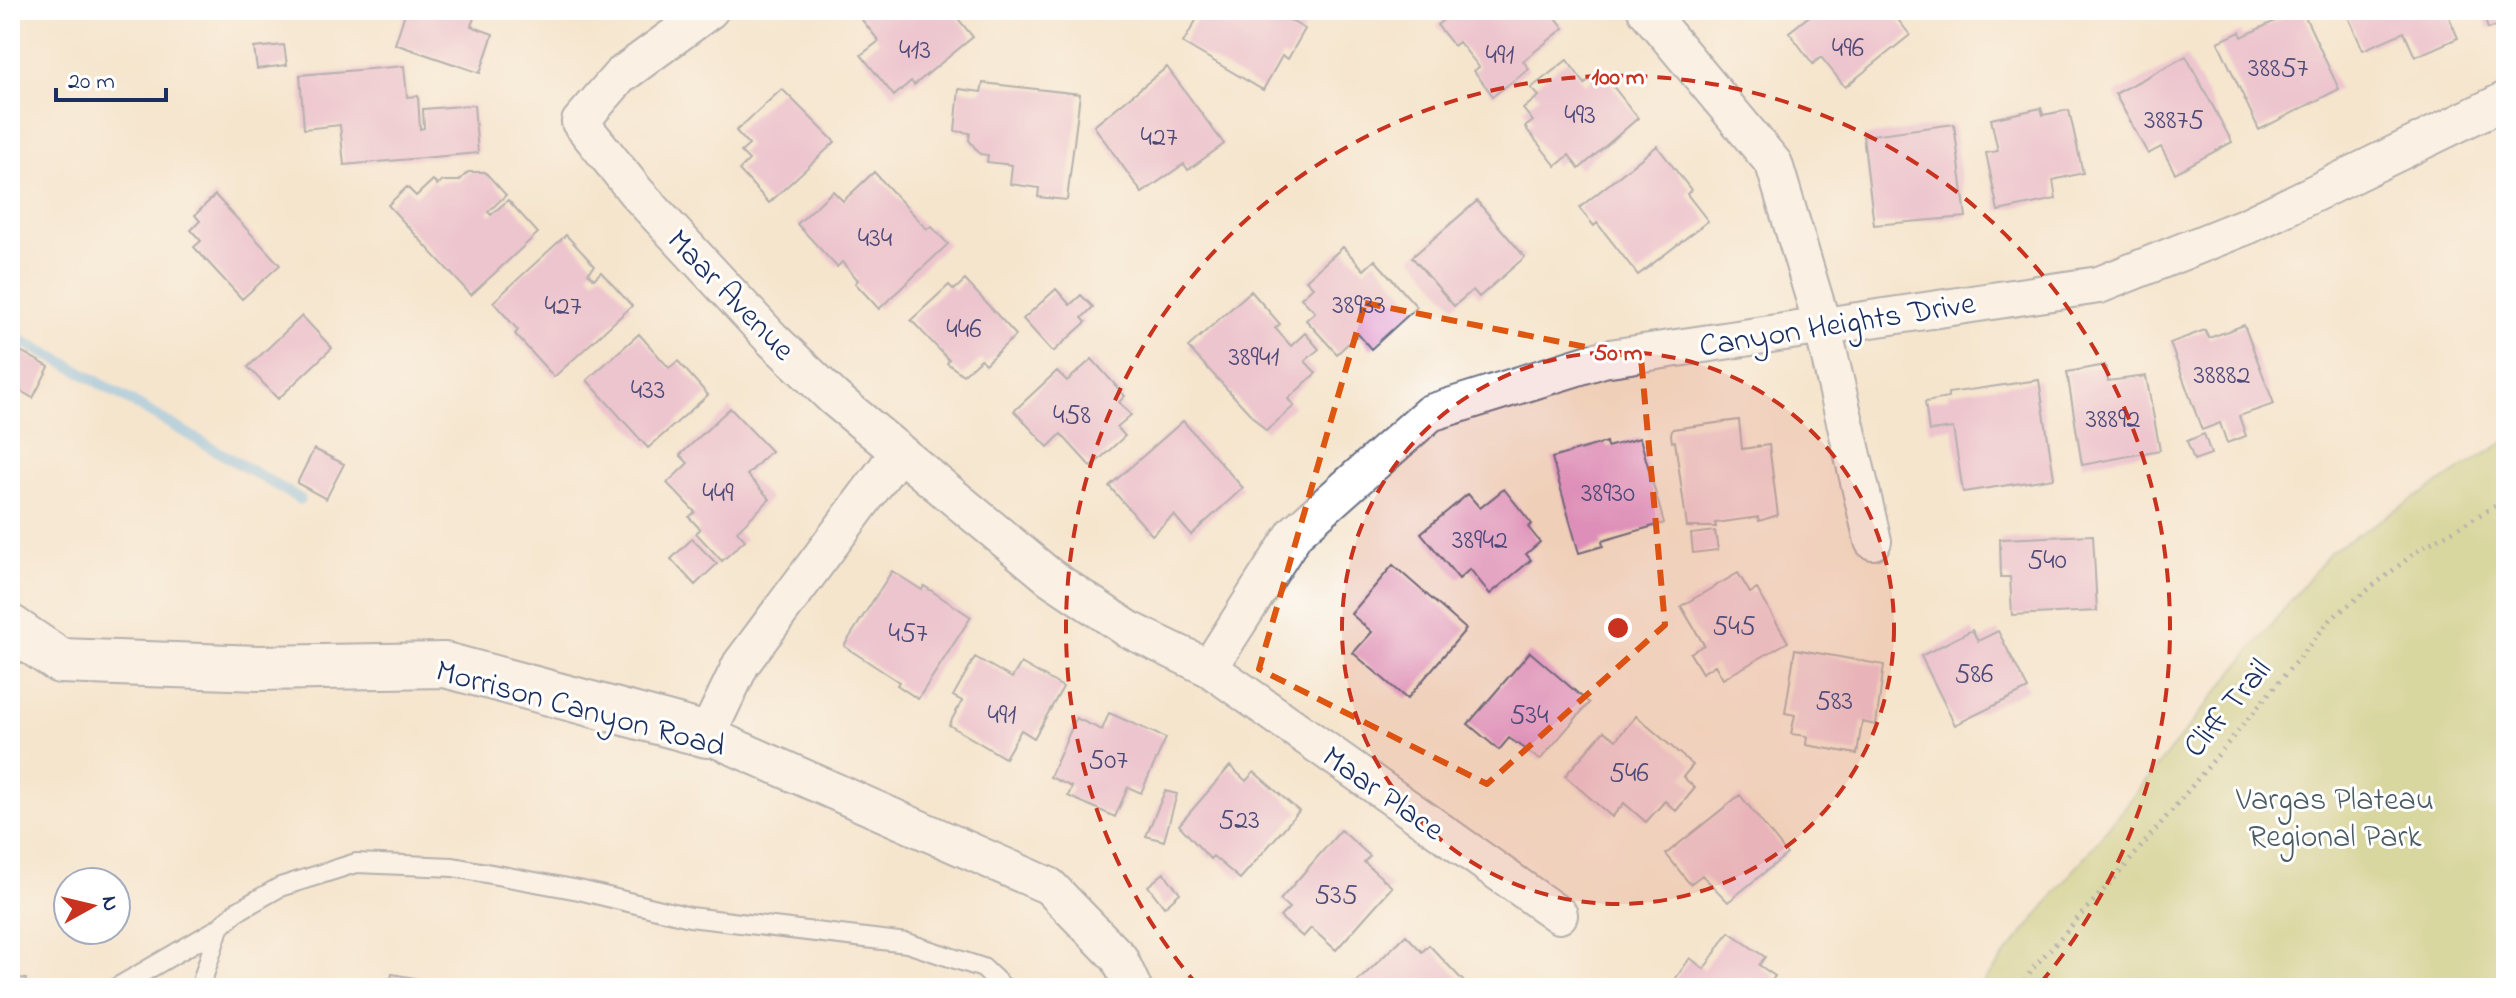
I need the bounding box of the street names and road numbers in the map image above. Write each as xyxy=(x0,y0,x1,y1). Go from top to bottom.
street label: Maar Avenue xyxy=(654,220,805,374)
street label: Canyon Heights Drive xyxy=(1696,281,1979,371)
street label: Morrison Canyon Road xyxy=(430,649,730,772)
street label: Cliff Trail xyxy=(2173,650,2284,769)
street label: Maar Place xyxy=(1311,736,1453,855)

